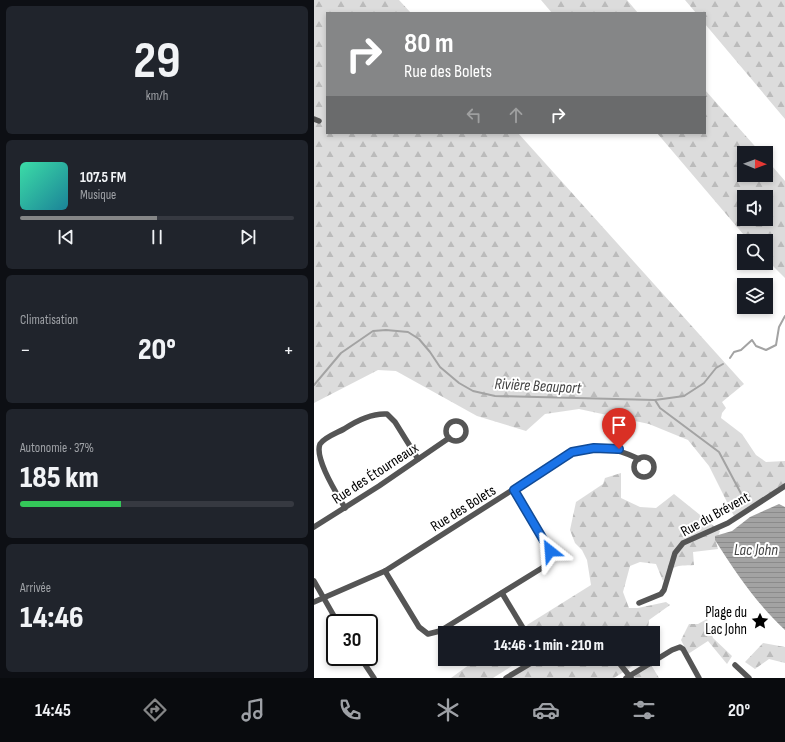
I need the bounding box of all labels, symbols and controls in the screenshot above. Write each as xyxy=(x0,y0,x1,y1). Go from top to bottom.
text: 80 m xyxy=(404,27,453,60)
icon: right xyxy=(338,28,390,80)
text: 29 xyxy=(133,30,181,93)
text: Rue des Bolets xyxy=(404,61,492,82)
text: km/h xyxy=(146,88,168,104)
icon: left xyxy=(463,104,485,126)
icon: ahead xyxy=(505,104,527,126)
icon: right xyxy=(547,104,569,126)
north arrow xyxy=(737,146,773,182)
map controls xyxy=(737,146,773,314)
text: 107.5 FM xyxy=(80,168,126,187)
text: Musique xyxy=(80,187,116,203)
button: sound xyxy=(737,190,773,226)
icon: previous xyxy=(55,226,77,248)
icon: pause xyxy=(146,226,168,248)
icon: next xyxy=(237,226,259,248)
button: search xyxy=(737,234,773,270)
button: layers xyxy=(737,278,773,314)
text: Climatisation xyxy=(20,312,78,328)
text: 20° xyxy=(138,332,176,368)
text: − xyxy=(20,337,31,364)
text: + xyxy=(283,337,294,364)
water label: Rivière Beauport xyxy=(494,375,583,398)
pin xyxy=(602,408,636,449)
icon: arrive xyxy=(608,414,630,436)
street label: Rue des Étourneaux xyxy=(328,438,422,508)
text: Autonomie · 37% xyxy=(20,440,94,456)
text: 185 km xyxy=(20,460,99,496)
street label: Rue des Bolets xyxy=(427,481,499,536)
street label: Rue du Brévent xyxy=(677,488,753,541)
position arrow xyxy=(529,530,571,572)
water label: Lac John xyxy=(734,541,778,560)
text: Arrivée xyxy=(20,580,51,596)
text: 14:46 xyxy=(20,600,84,636)
place label: Plage du Lac John xyxy=(705,603,747,639)
place icon: Plage du Lac John xyxy=(750,611,770,631)
speed limit sign: 30 xyxy=(326,614,378,666)
text: 14:46 · 1 min · 210 m xyxy=(494,636,604,655)
icon: directions xyxy=(141,696,169,724)
icon: music xyxy=(239,696,267,724)
icon: phone xyxy=(336,696,364,724)
icon: climate xyxy=(434,696,462,724)
icon: car xyxy=(532,696,560,724)
icon: filters xyxy=(630,696,658,724)
text: 14:45 xyxy=(35,700,71,721)
text: 20° xyxy=(728,700,750,721)

